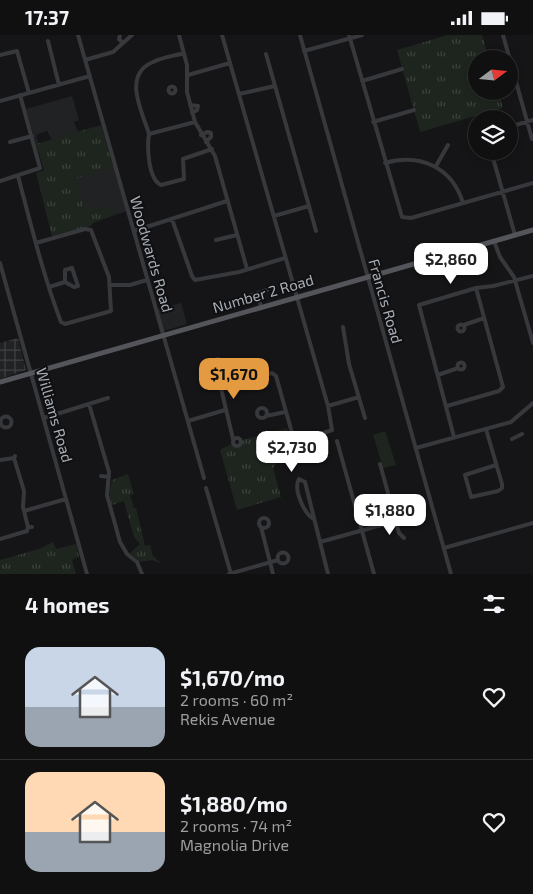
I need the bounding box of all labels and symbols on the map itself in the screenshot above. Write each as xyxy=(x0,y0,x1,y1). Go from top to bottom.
north arrow xyxy=(468,50,518,100)
street label: Woodwards Road xyxy=(127,194,177,314)
pin: $2,860 xyxy=(410,243,492,285)
street label: Francis Road xyxy=(365,257,407,345)
street label: Number 2 Road xyxy=(210,270,316,316)
pin: $1,670 xyxy=(193,357,275,400)
street label: Williams Road xyxy=(33,366,77,464)
pin: $2,730 xyxy=(251,431,333,473)
pin: $1,880 xyxy=(349,493,431,536)

